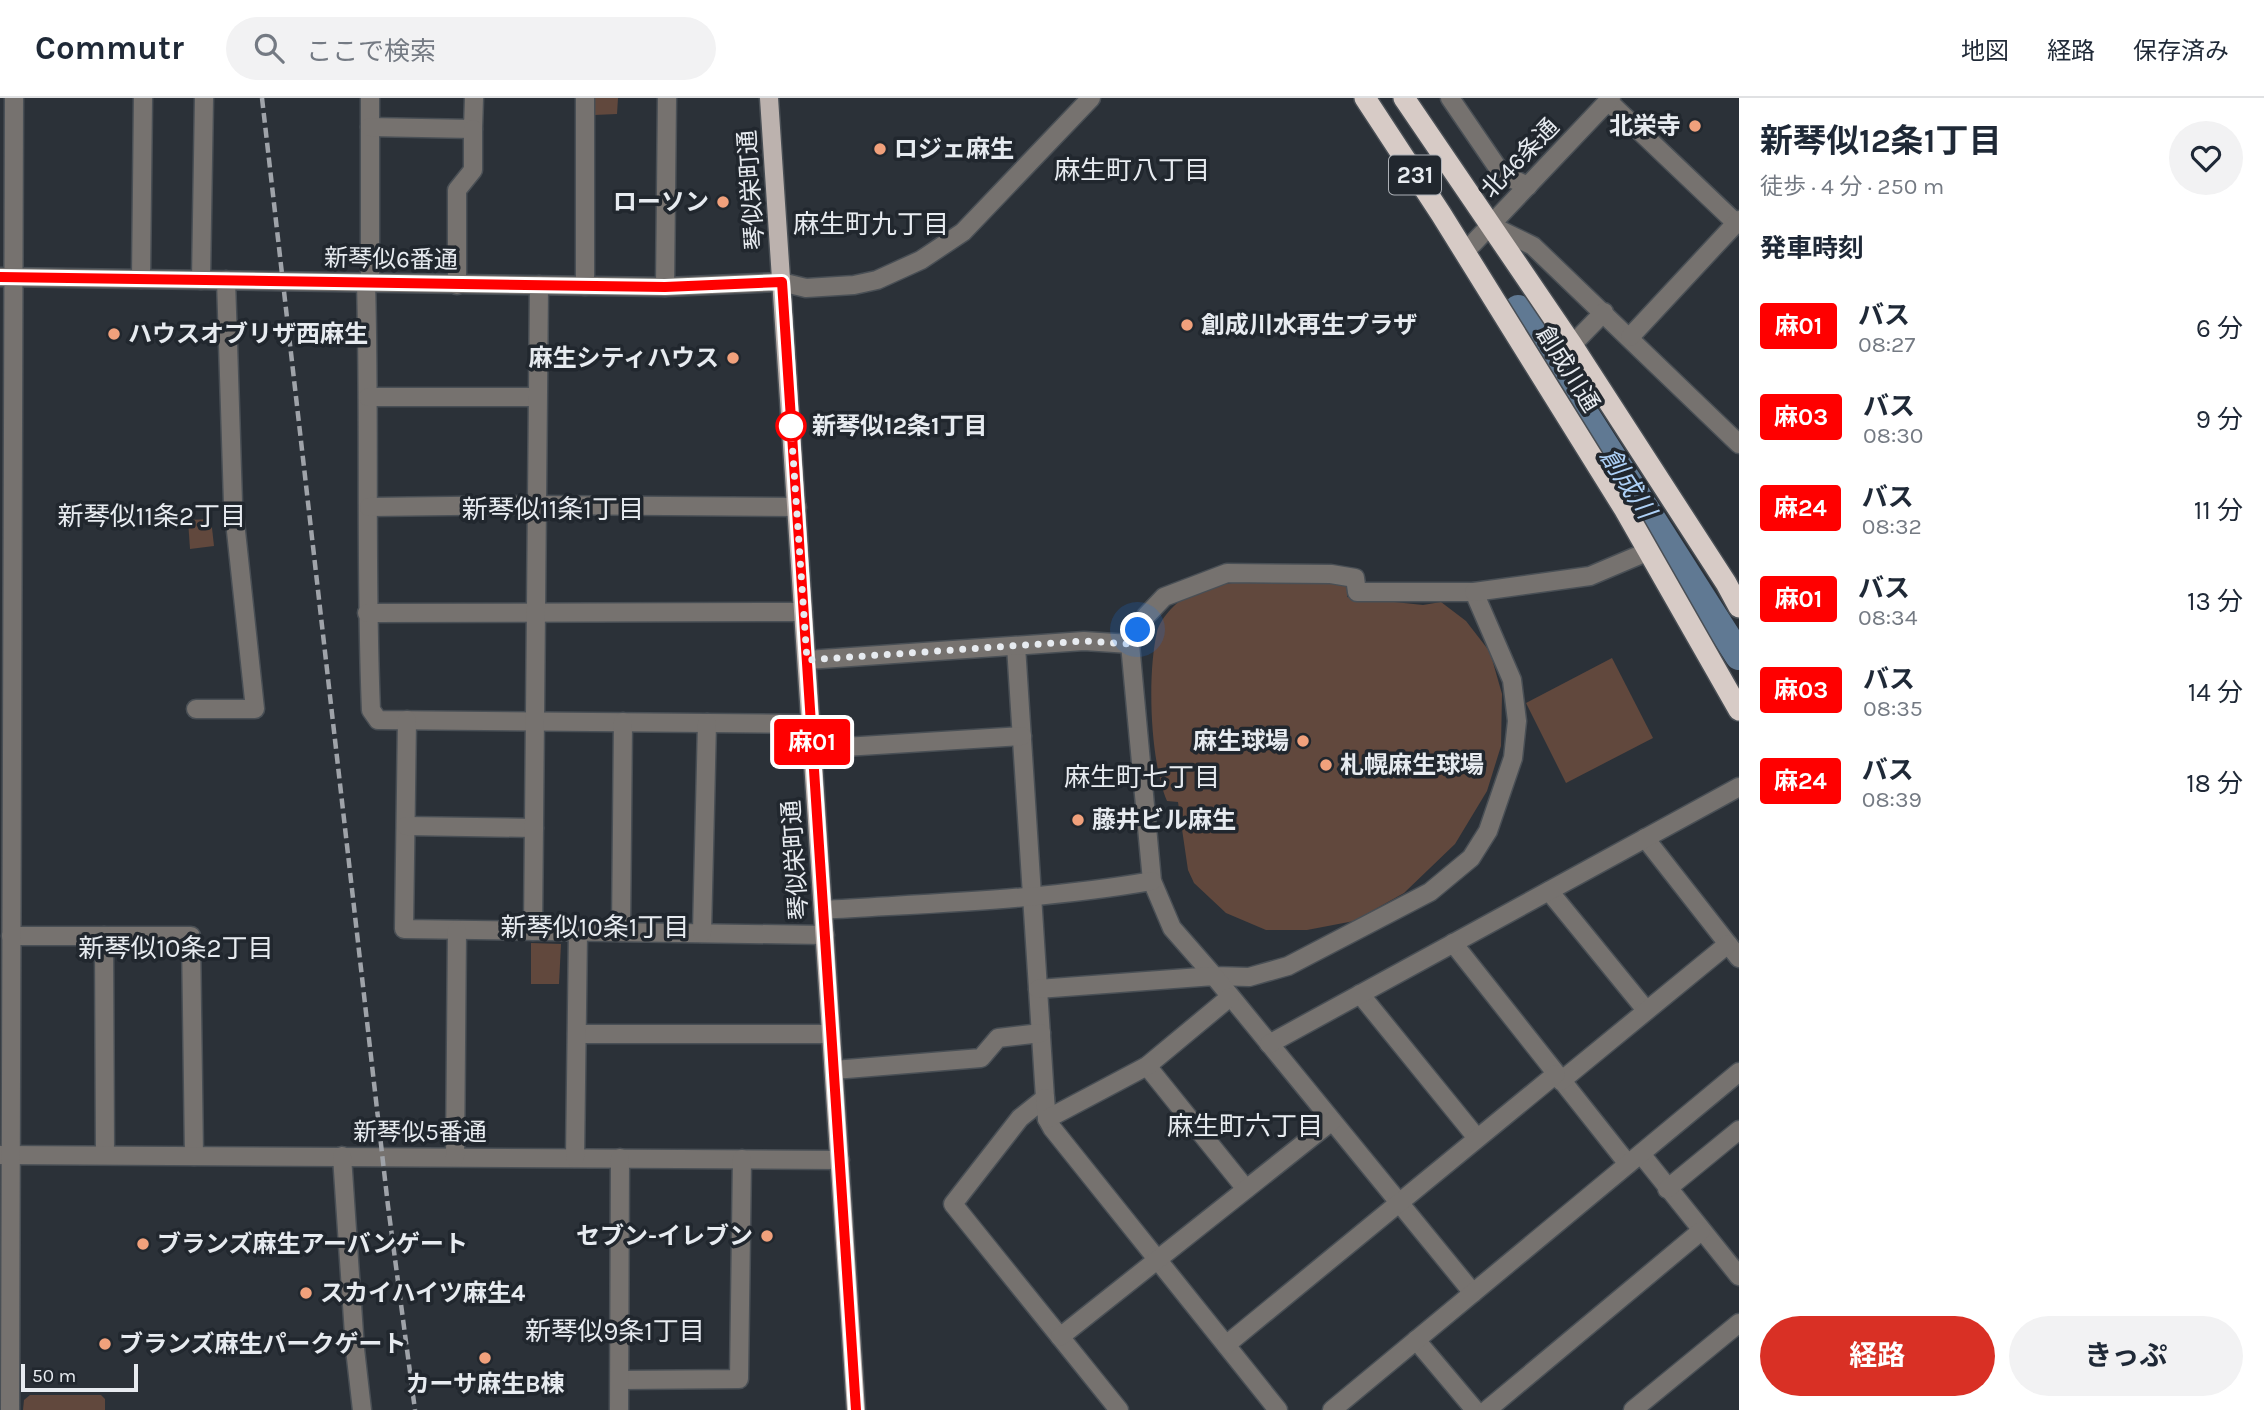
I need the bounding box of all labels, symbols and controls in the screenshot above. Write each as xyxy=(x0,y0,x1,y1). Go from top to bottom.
search box xyxy=(226,17,716,80)
text: Commutr xyxy=(35,29,184,67)
icon: search xyxy=(250,29,288,67)
text: ここで検索 xyxy=(306,36,436,67)
text: 地図 xyxy=(1961,37,2009,65)
text: 経路 xyxy=(2047,37,2095,65)
text: 保存済み xyxy=(2133,37,2229,65)
place label: 北栄寺 xyxy=(1609,112,1681,140)
street label: 北46条通 xyxy=(1475,113,1565,203)
marker: 北栄寺 xyxy=(1687,118,1703,134)
button: heart xyxy=(2169,121,2243,195)
text: 新琴似12条1丁目 xyxy=(1760,122,2002,160)
street label: 琴似栄町通 xyxy=(733,129,769,251)
place label: ロジェ麻生 xyxy=(894,135,1014,163)
marker: ロジェ麻生 xyxy=(872,141,888,157)
district label: 麻生町八丁目 xyxy=(1054,155,1210,186)
road number: 231 xyxy=(1389,156,1441,194)
text: 徒歩 · 4 分 · 250 m xyxy=(1760,173,1944,200)
place label: ローソン xyxy=(613,188,709,216)
marker: ローソン xyxy=(715,194,731,210)
district label: 麻生町九丁目 xyxy=(793,209,949,240)
text: 発車時刻 xyxy=(1760,233,1864,264)
street label: 新琴似6番通 xyxy=(324,244,458,274)
text: バス xyxy=(1858,300,1910,331)
place label: 創成川水再生プラザ xyxy=(1201,311,1417,339)
text: 麻01 xyxy=(1775,312,1822,340)
text: 6 分 xyxy=(2196,313,2243,344)
marker: 創成川水再生プラザ xyxy=(1179,317,1195,333)
place label: ハウスオブリザ西麻生 xyxy=(128,320,368,348)
street label: 創成川通 xyxy=(1531,321,1605,417)
marker: ハウスオブリザ西麻生 xyxy=(106,326,122,342)
text: 08:27 xyxy=(1858,331,1915,358)
place label: 麻生シティハウス xyxy=(528,344,719,372)
marker: 麻生シティハウス xyxy=(725,350,741,366)
text: バス xyxy=(1863,391,1915,422)
text: 麻03 xyxy=(1774,403,1828,431)
text: 9 分 xyxy=(2196,404,2243,435)
marker: 新琴似12条1丁目 xyxy=(776,411,806,441)
place label: 新琴似12条1丁目 xyxy=(812,412,988,440)
text: 08:30 xyxy=(1863,422,1923,449)
water label: 創成川 xyxy=(1593,442,1663,527)
text: バス xyxy=(1862,482,1914,513)
district label: 新琴似11条1丁目 xyxy=(462,494,644,525)
text: 麻24 xyxy=(1774,494,1827,522)
text: 11 分 xyxy=(2194,495,2243,526)
district label: 新琴似11条2丁目 xyxy=(58,501,246,532)
text: 08:32 xyxy=(1862,513,1922,540)
text: バス xyxy=(1858,573,1910,604)
text: 麻01 xyxy=(1775,585,1822,613)
text: 13 分 xyxy=(2187,586,2243,617)
text: 08:34 xyxy=(1858,604,1918,631)
your location xyxy=(1120,612,1155,647)
text: バス xyxy=(1863,664,1915,695)
text: 麻03 xyxy=(1774,676,1828,704)
text: 14 分 xyxy=(2188,677,2243,708)
text: 08:35 xyxy=(1863,695,1923,722)
line badge: 麻01 xyxy=(772,719,852,765)
place label: 麻生球場 xyxy=(1193,727,1289,755)
text: 麻01 xyxy=(788,728,836,756)
marker: 麻生球場 xyxy=(1295,733,1311,749)
place label: 札幌麻生球場 xyxy=(1340,751,1484,779)
text: バス xyxy=(1862,755,1914,786)
marker: 札幌麻生球場 xyxy=(1318,757,1334,773)
district label: 麻生町七丁目 xyxy=(1064,762,1220,793)
text: 麻24 xyxy=(1774,767,1827,795)
text: 18 分 xyxy=(2186,768,2243,799)
text: 08:39 xyxy=(1862,786,1922,813)
street label: 琴似栄町通 xyxy=(777,799,813,921)
place label: 藤井ビル麻生 xyxy=(1092,806,1236,834)
marker: 藤井ビル麻生 xyxy=(1070,812,1086,828)
district label: 新琴似10条1丁目 xyxy=(501,912,689,943)
district label: 新琴似10条2丁目 xyxy=(78,933,274,964)
district label: 麻生町六丁目 xyxy=(1167,1111,1323,1142)
street label: 新琴似5番通 xyxy=(353,1118,487,1146)
place label: セブン-イレブン xyxy=(576,1222,753,1250)
marker: セブン-イレブン xyxy=(759,1228,775,1244)
place label: ブランズ麻生アーバンゲート xyxy=(157,1230,468,1258)
marker: ブランズ麻生アーバンゲート xyxy=(135,1236,151,1252)
place label: スカイハイツ麻生4 xyxy=(320,1279,525,1307)
marker: スカイハイツ麻生4 xyxy=(298,1285,314,1301)
district label: 新琴似9条1丁目 xyxy=(525,1316,705,1347)
button: 経路 xyxy=(1760,1316,1995,1396)
button: きっぷ xyxy=(2009,1316,2243,1396)
place label: ブランズ麻生パークゲート xyxy=(119,1330,407,1358)
marker: ブランズ麻生パークゲート xyxy=(97,1336,113,1352)
marker: カーサ麻生B棟 xyxy=(477,1350,493,1366)
scale bar xyxy=(21,1361,138,1393)
text: 50 m xyxy=(32,1365,76,1387)
place label: カーサ麻生B棟 xyxy=(405,1370,565,1398)

